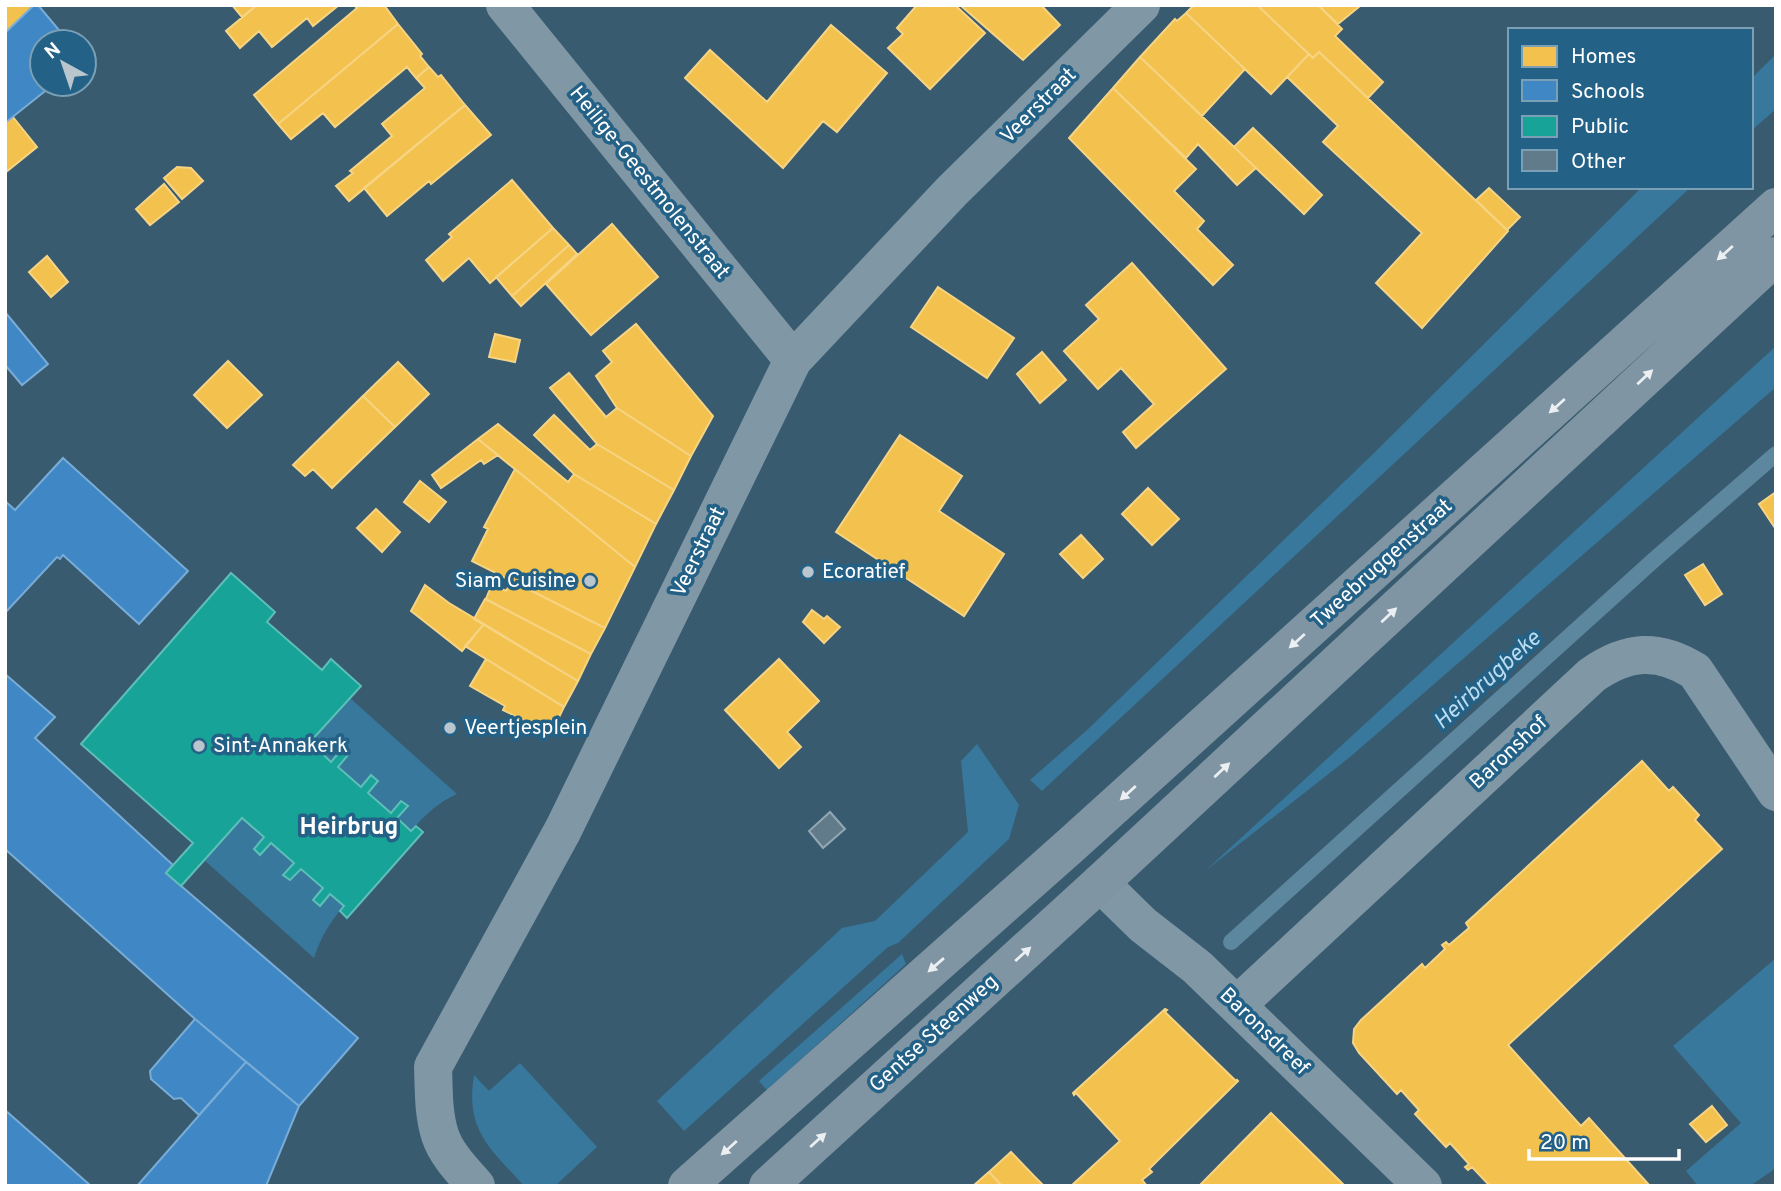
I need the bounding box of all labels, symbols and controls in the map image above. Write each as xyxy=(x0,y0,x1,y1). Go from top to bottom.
north arrow xyxy=(28,28,98,98)
legend xyxy=(1508,28,1753,189)
text: N xyxy=(40,38,66,65)
text: Homes xyxy=(1571,44,1636,71)
street label: Veerstraat xyxy=(995,62,1083,150)
text: Schools xyxy=(1571,79,1645,106)
street label: Heilige-Geestmolenstraat xyxy=(563,81,735,285)
text: Public xyxy=(1571,114,1629,141)
text: Other xyxy=(1571,149,1626,176)
one-way arrow xyxy=(1716,245,1734,261)
one-way arrow xyxy=(1636,370,1653,386)
one-way arrow xyxy=(1548,398,1566,414)
street label: Tweebruggenstraat xyxy=(1305,493,1459,635)
street label: Veerstraat xyxy=(666,502,732,602)
place label: Ecoratief xyxy=(822,559,905,586)
marker: Ecoratief xyxy=(800,564,816,580)
place label: Siam Cuisine xyxy=(455,568,576,595)
marker: Siam Cuisine xyxy=(582,573,598,589)
one-way arrow xyxy=(1380,607,1397,624)
water label: Heirbrugbeke xyxy=(1428,624,1549,737)
one-way arrow xyxy=(1289,632,1306,648)
street label: Baronshof xyxy=(1464,710,1554,796)
place label: Veertjesplein xyxy=(464,715,587,742)
marker: Veertjesplein xyxy=(442,720,458,736)
place label: Sint-Annakerk xyxy=(213,733,348,760)
marker: Sint-Annakerk xyxy=(191,738,207,754)
one-way arrow xyxy=(1213,762,1231,778)
one-way arrow xyxy=(1120,785,1137,800)
district label: Heirbrug xyxy=(300,813,398,843)
one-way arrow xyxy=(1014,946,1031,962)
one-way arrow xyxy=(928,957,945,972)
street label: Gentse Steenweg xyxy=(864,969,1004,1099)
street label: Baronsdreef xyxy=(1213,982,1315,1082)
scale bar xyxy=(1529,1118,1680,1162)
text: 20 m xyxy=(1540,1130,1589,1157)
one-way arrow xyxy=(809,1132,827,1148)
one-way arrow xyxy=(721,1140,738,1155)

